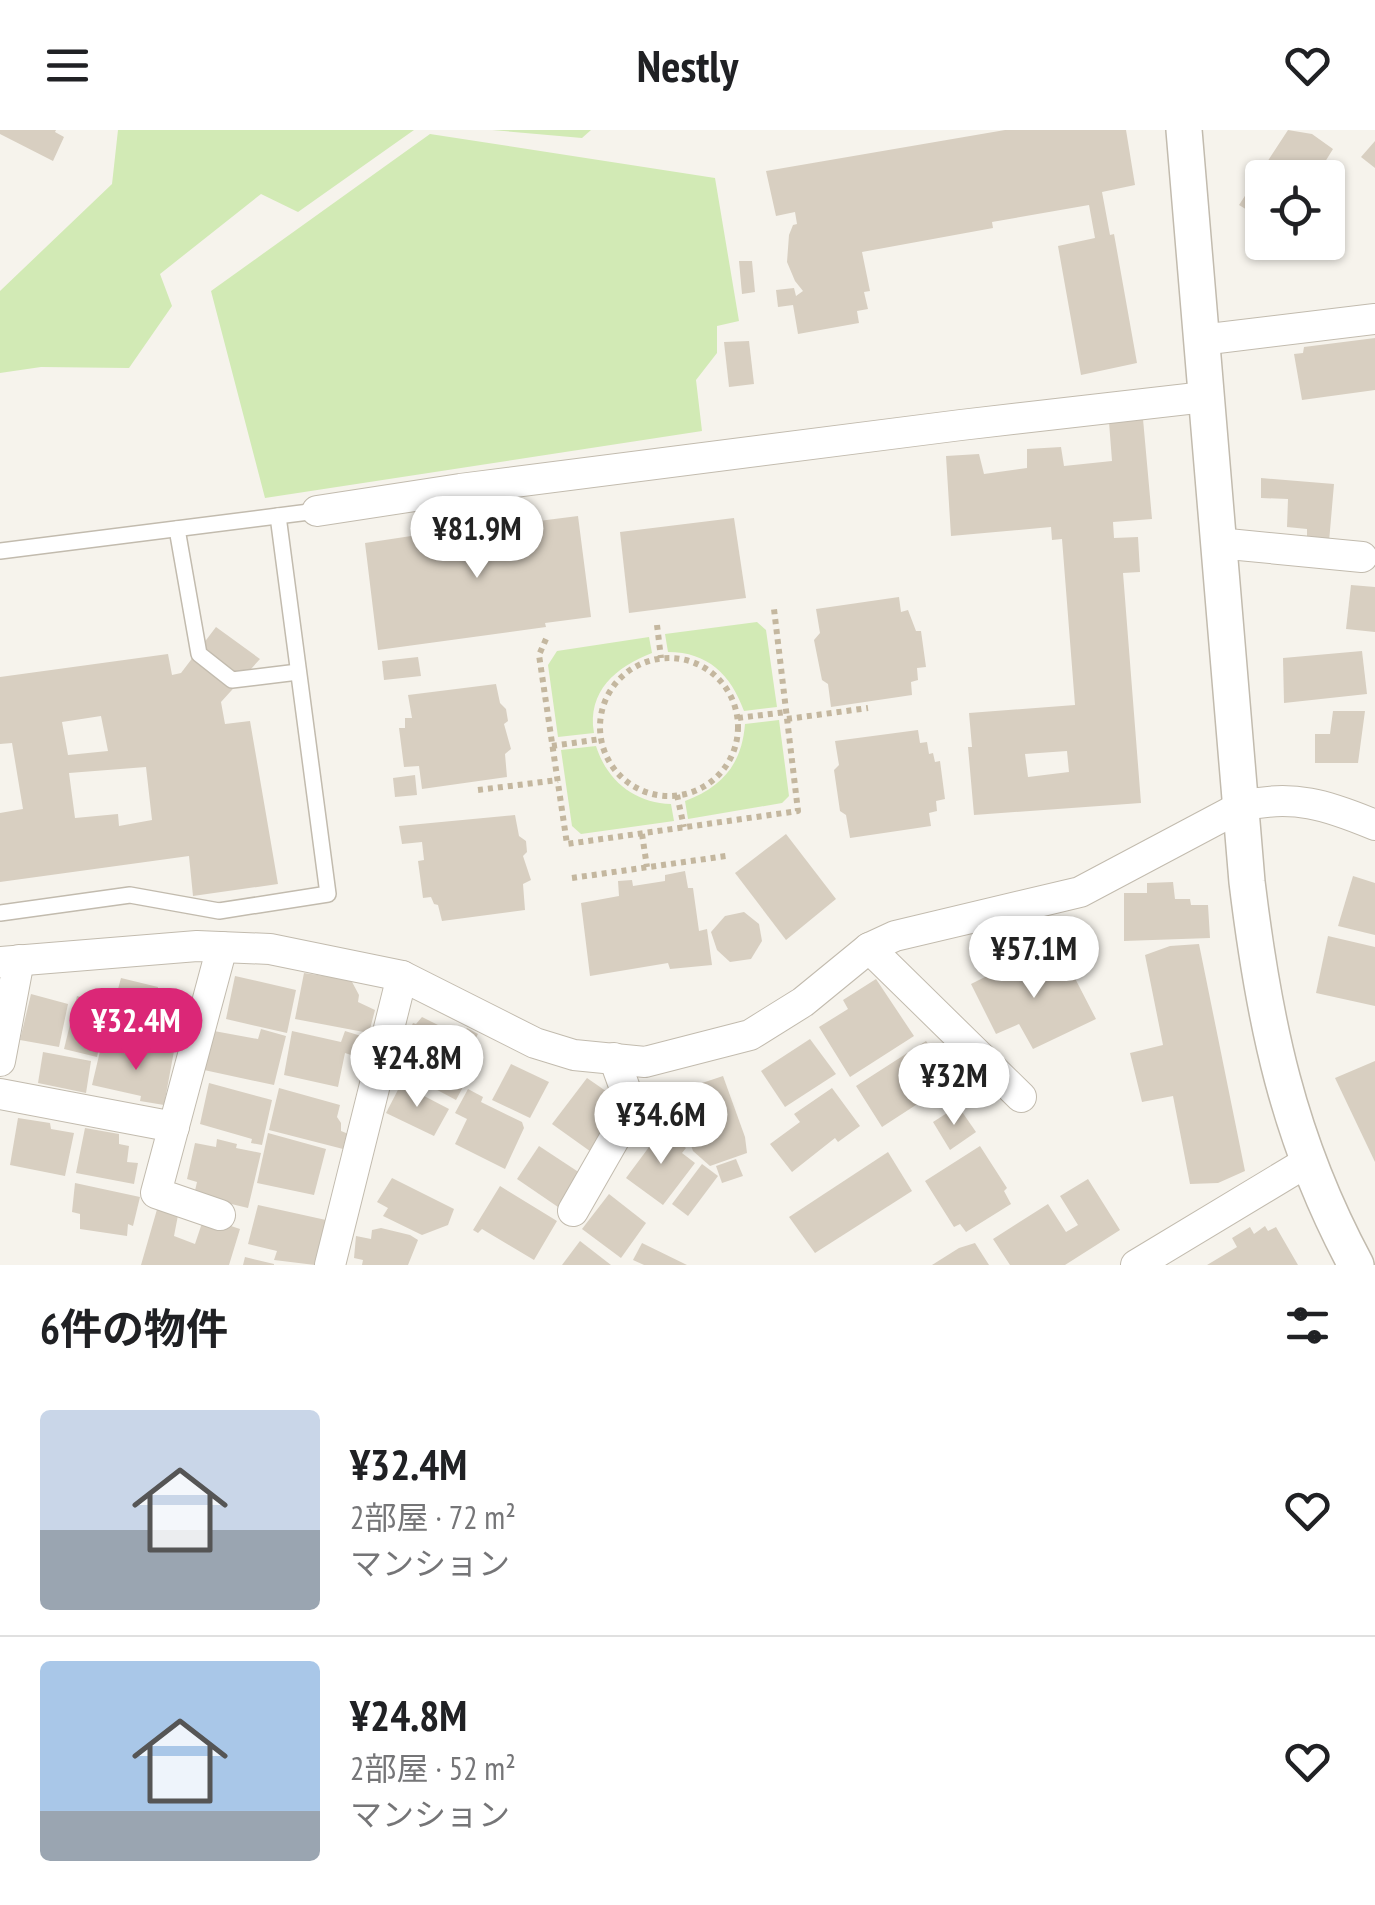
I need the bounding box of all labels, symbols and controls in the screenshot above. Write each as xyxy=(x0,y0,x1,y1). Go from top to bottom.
text: Nestly xyxy=(637,36,738,94)
icon: menu xyxy=(40,38,95,93)
icon: heart xyxy=(1280,38,1335,93)
map controls xyxy=(1245,160,1345,260)
button: locate xyxy=(1245,160,1345,260)
pin: ¥81.9M xyxy=(396,496,558,581)
text: ¥81.9M xyxy=(432,507,522,549)
pin: ¥57.1M xyxy=(953,916,1115,1001)
text: ¥57.1M xyxy=(991,927,1077,969)
pin: ¥32.4M xyxy=(55,988,217,1073)
text: ¥32.4M xyxy=(91,999,181,1041)
pin: ¥24.8M xyxy=(336,1025,498,1110)
text: ¥24.8M xyxy=(372,1036,462,1078)
pin: ¥32M xyxy=(895,1043,1013,1128)
text: ¥32M xyxy=(920,1054,988,1096)
pin: ¥34.6M xyxy=(580,1082,742,1167)
text: ¥34.6M xyxy=(616,1093,706,1135)
icon: filters xyxy=(1280,1298,1335,1353)
text: 6件の物件 xyxy=(40,1301,228,1356)
text: ¥32.4M xyxy=(350,1437,467,1492)
icon: home xyxy=(120,1450,240,1570)
icon: heart xyxy=(1280,1483,1335,1538)
text: 2部屋 · 72 m² xyxy=(350,1496,516,1538)
text: マンション xyxy=(350,1542,510,1584)
text: ¥24.8M xyxy=(350,1688,467,1743)
icon: home xyxy=(120,1701,240,1821)
icon: heart xyxy=(1280,1734,1335,1789)
text: 2部屋 · 52 m² xyxy=(350,1747,516,1789)
text: マンション xyxy=(350,1793,510,1835)

